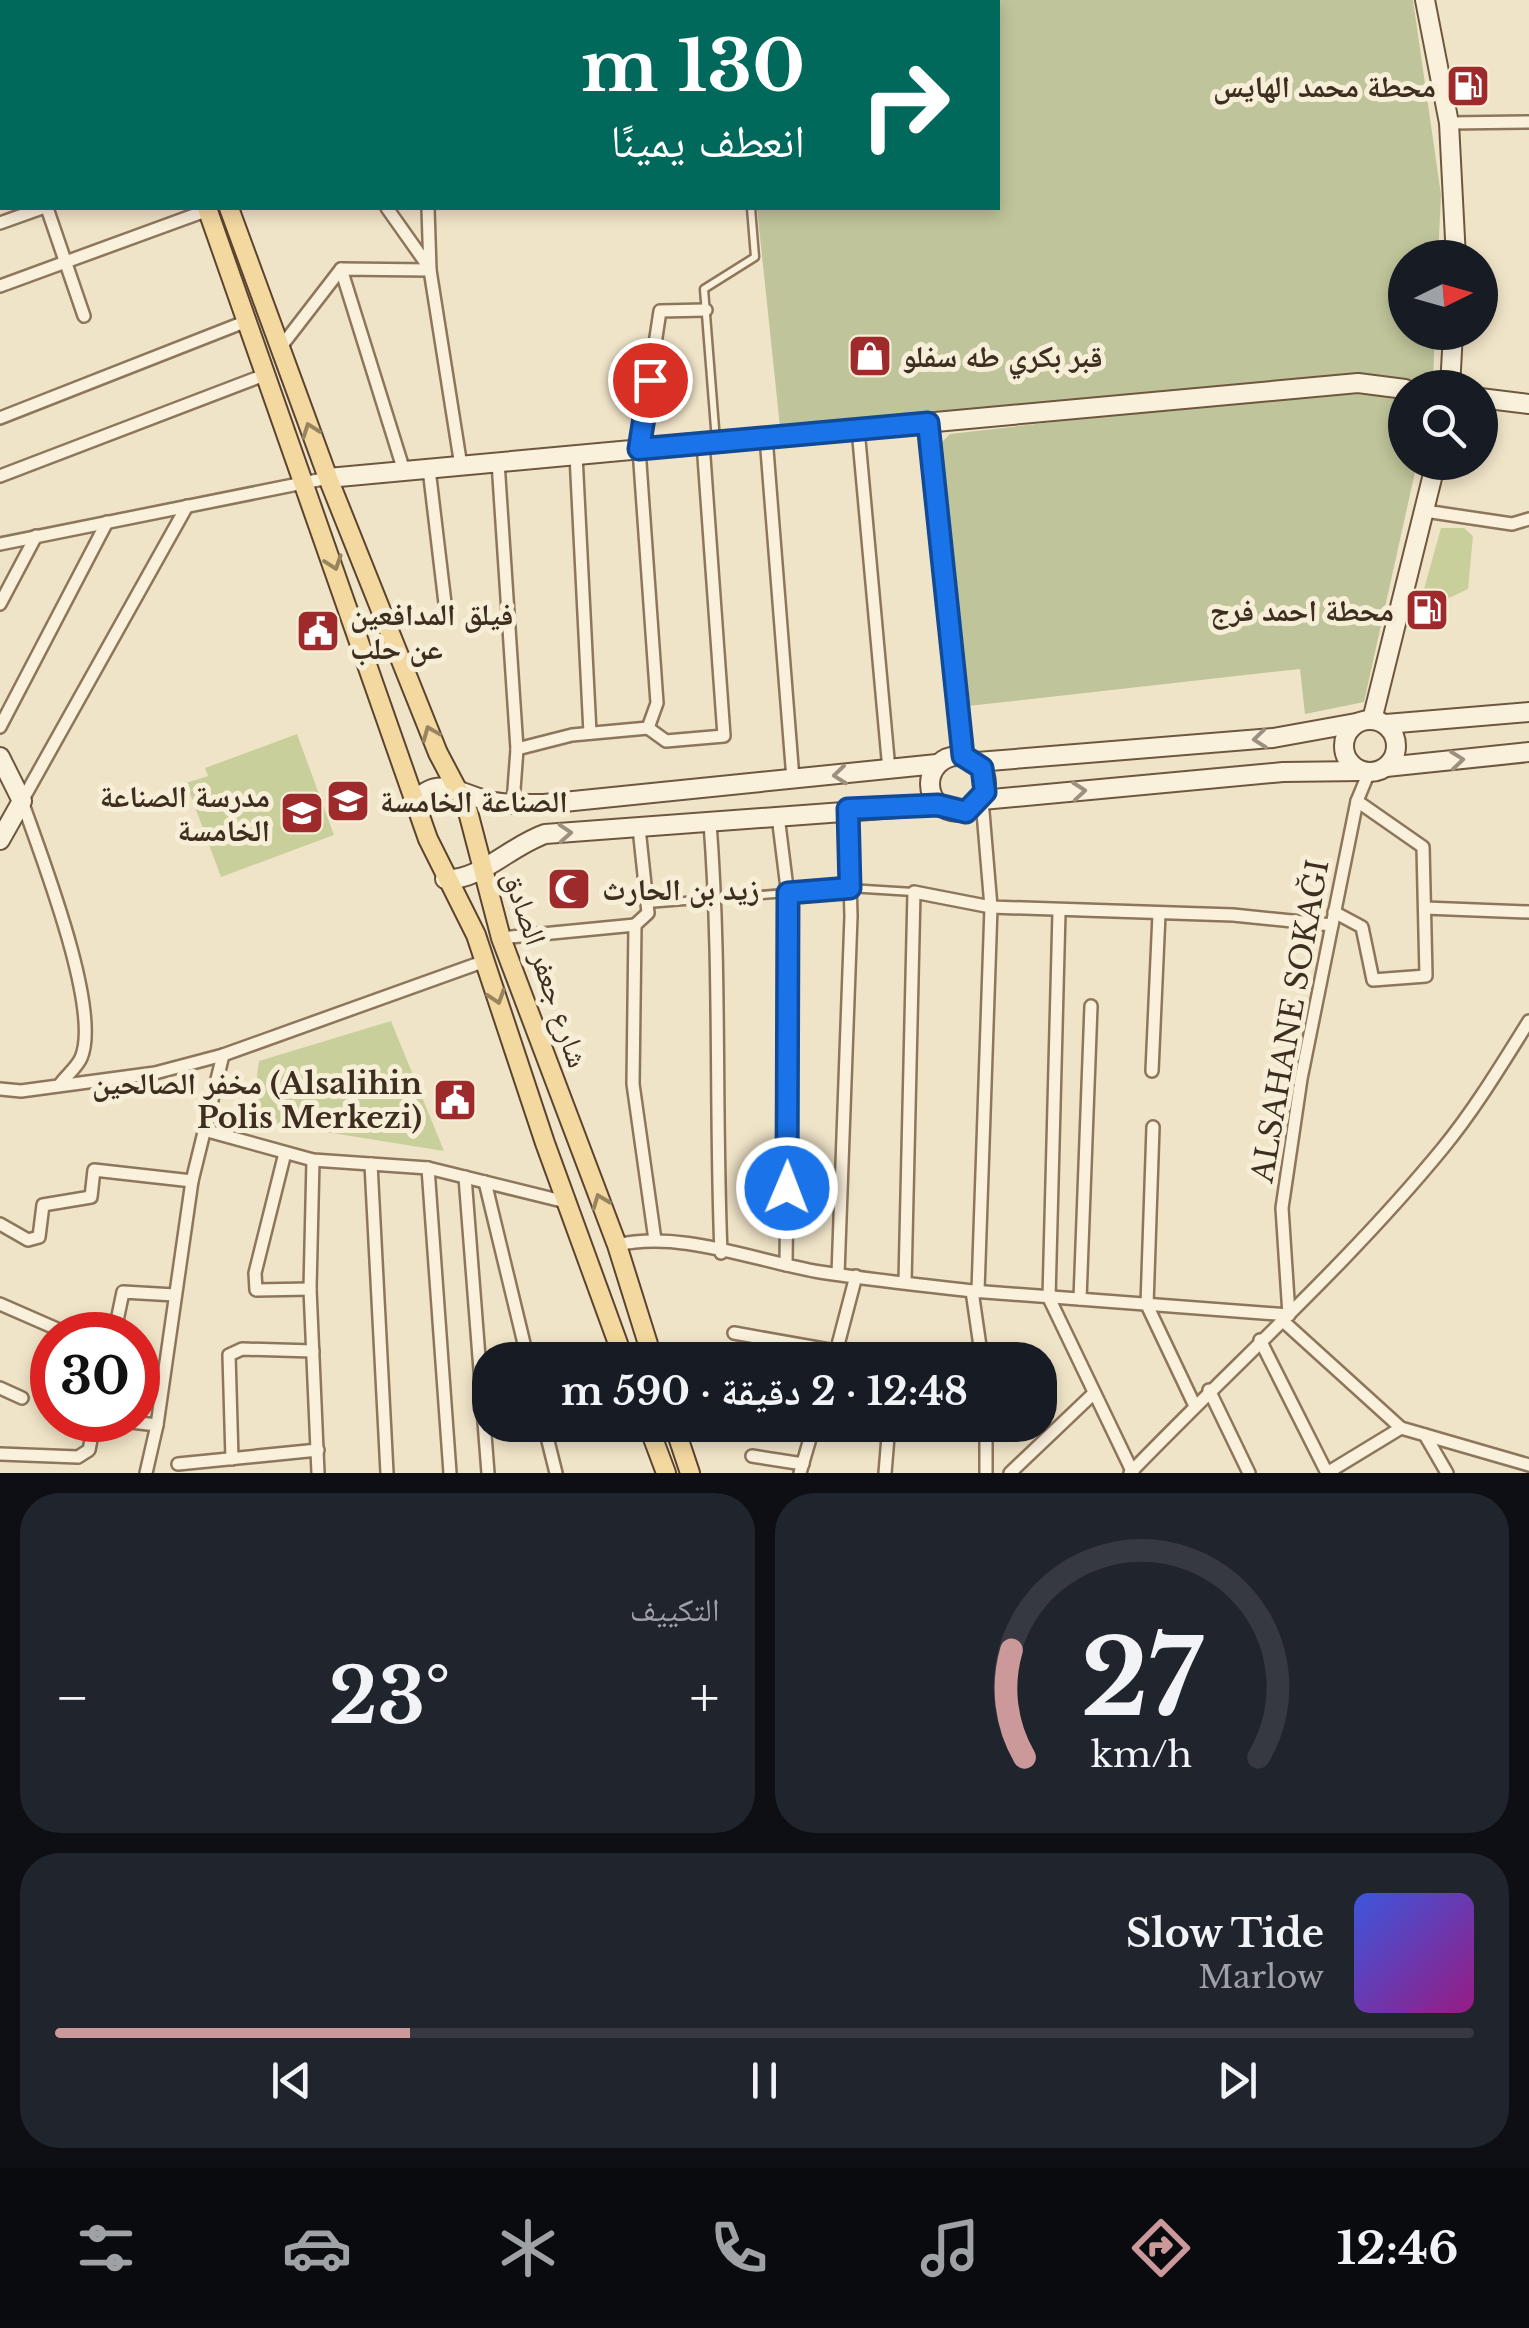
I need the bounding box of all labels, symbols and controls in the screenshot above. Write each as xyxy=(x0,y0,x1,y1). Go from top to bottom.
text: 130 m xyxy=(581,23,805,110)
icon: right xyxy=(840,40,970,170)
fuel station icon: محطة محمد الهايس xyxy=(1445,63,1491,109)
place label: محطة محمد الهايس xyxy=(1213,68,1436,105)
text: انعطف يمينًا xyxy=(611,113,805,169)
north arrow xyxy=(1388,240,1498,350)
map controls xyxy=(1388,240,1498,480)
shop icon: قبر بكري طه سفلو xyxy=(847,333,893,379)
pin xyxy=(608,338,693,423)
place label: قبر بكري طه سفلو xyxy=(902,338,1103,380)
icon: arrive xyxy=(623,353,678,408)
button: search xyxy=(1388,370,1498,480)
one-way arrow xyxy=(301,423,322,440)
one-way arrow xyxy=(323,553,343,570)
fuel station icon: محطة احمد فرج xyxy=(1404,587,1450,633)
place label: محطة احمد فرج xyxy=(1210,592,1394,630)
place label: فيلق المدافعين عن حلب xyxy=(350,596,513,667)
public building icon: فيلق المدافعين عن حلب xyxy=(295,608,341,654)
one-way arrow xyxy=(421,725,441,742)
one-way arrow xyxy=(1252,728,1268,749)
one-way arrow xyxy=(1450,750,1466,771)
one-way arrow xyxy=(832,763,848,785)
place label: مدرسة الصناعة الخامسة xyxy=(100,778,270,849)
school or university icon: الصناعة الخامسة xyxy=(325,778,371,824)
one-way arrow xyxy=(1071,781,1087,802)
place label: الصناعة الخامسة xyxy=(380,783,568,820)
school or university icon: مدرسة الصناعة الخامسة xyxy=(279,790,325,836)
one-way arrow xyxy=(557,823,573,844)
street label: ALSAHANE SOKAĞI xyxy=(1243,857,1337,1186)
street label: شارع جعفر الصادق xyxy=(494,866,597,1073)
mosque icon: زيد بن الحارث xyxy=(546,866,592,912)
place label: زيد بن الحارث xyxy=(602,871,759,908)
one-way arrow xyxy=(486,988,506,1005)
place label: مخفر الصالحين (Alsalihin Polis Merkezi) xyxy=(92,1065,422,1136)
public building icon: مخفر الصالحين (Alsalihin Polis Merkezi) xyxy=(432,1077,478,1123)
position arrow xyxy=(735,1136,839,1240)
one-way arrow xyxy=(591,1194,612,1211)
speed limit sign: 30 xyxy=(30,1312,160,1442)
text: 12:48 · 2 دقيقة · 590 m xyxy=(561,1368,968,1415)
text: التكييف xyxy=(630,1590,720,1630)
text: 27 xyxy=(1081,1614,1204,1743)
text: 23° xyxy=(329,1650,450,1743)
text: − xyxy=(55,1664,90,1732)
text: + xyxy=(689,1664,719,1732)
text: km/h xyxy=(1091,1732,1192,1777)
text: Slow Tide xyxy=(1126,1910,1324,1957)
text: Marlow xyxy=(1198,1957,1324,1997)
icon: previous xyxy=(264,2053,319,2108)
icon: pause xyxy=(737,2053,792,2108)
icon: next xyxy=(1210,2053,1265,2108)
icon: filters xyxy=(71,2213,141,2283)
icon: car xyxy=(282,2213,352,2283)
icon: climate xyxy=(493,2213,563,2283)
icon: phone xyxy=(704,2213,774,2283)
icon: music xyxy=(915,2213,985,2283)
icon: directions xyxy=(1126,2213,1196,2283)
text: 12:46 xyxy=(1337,2220,1459,2276)

